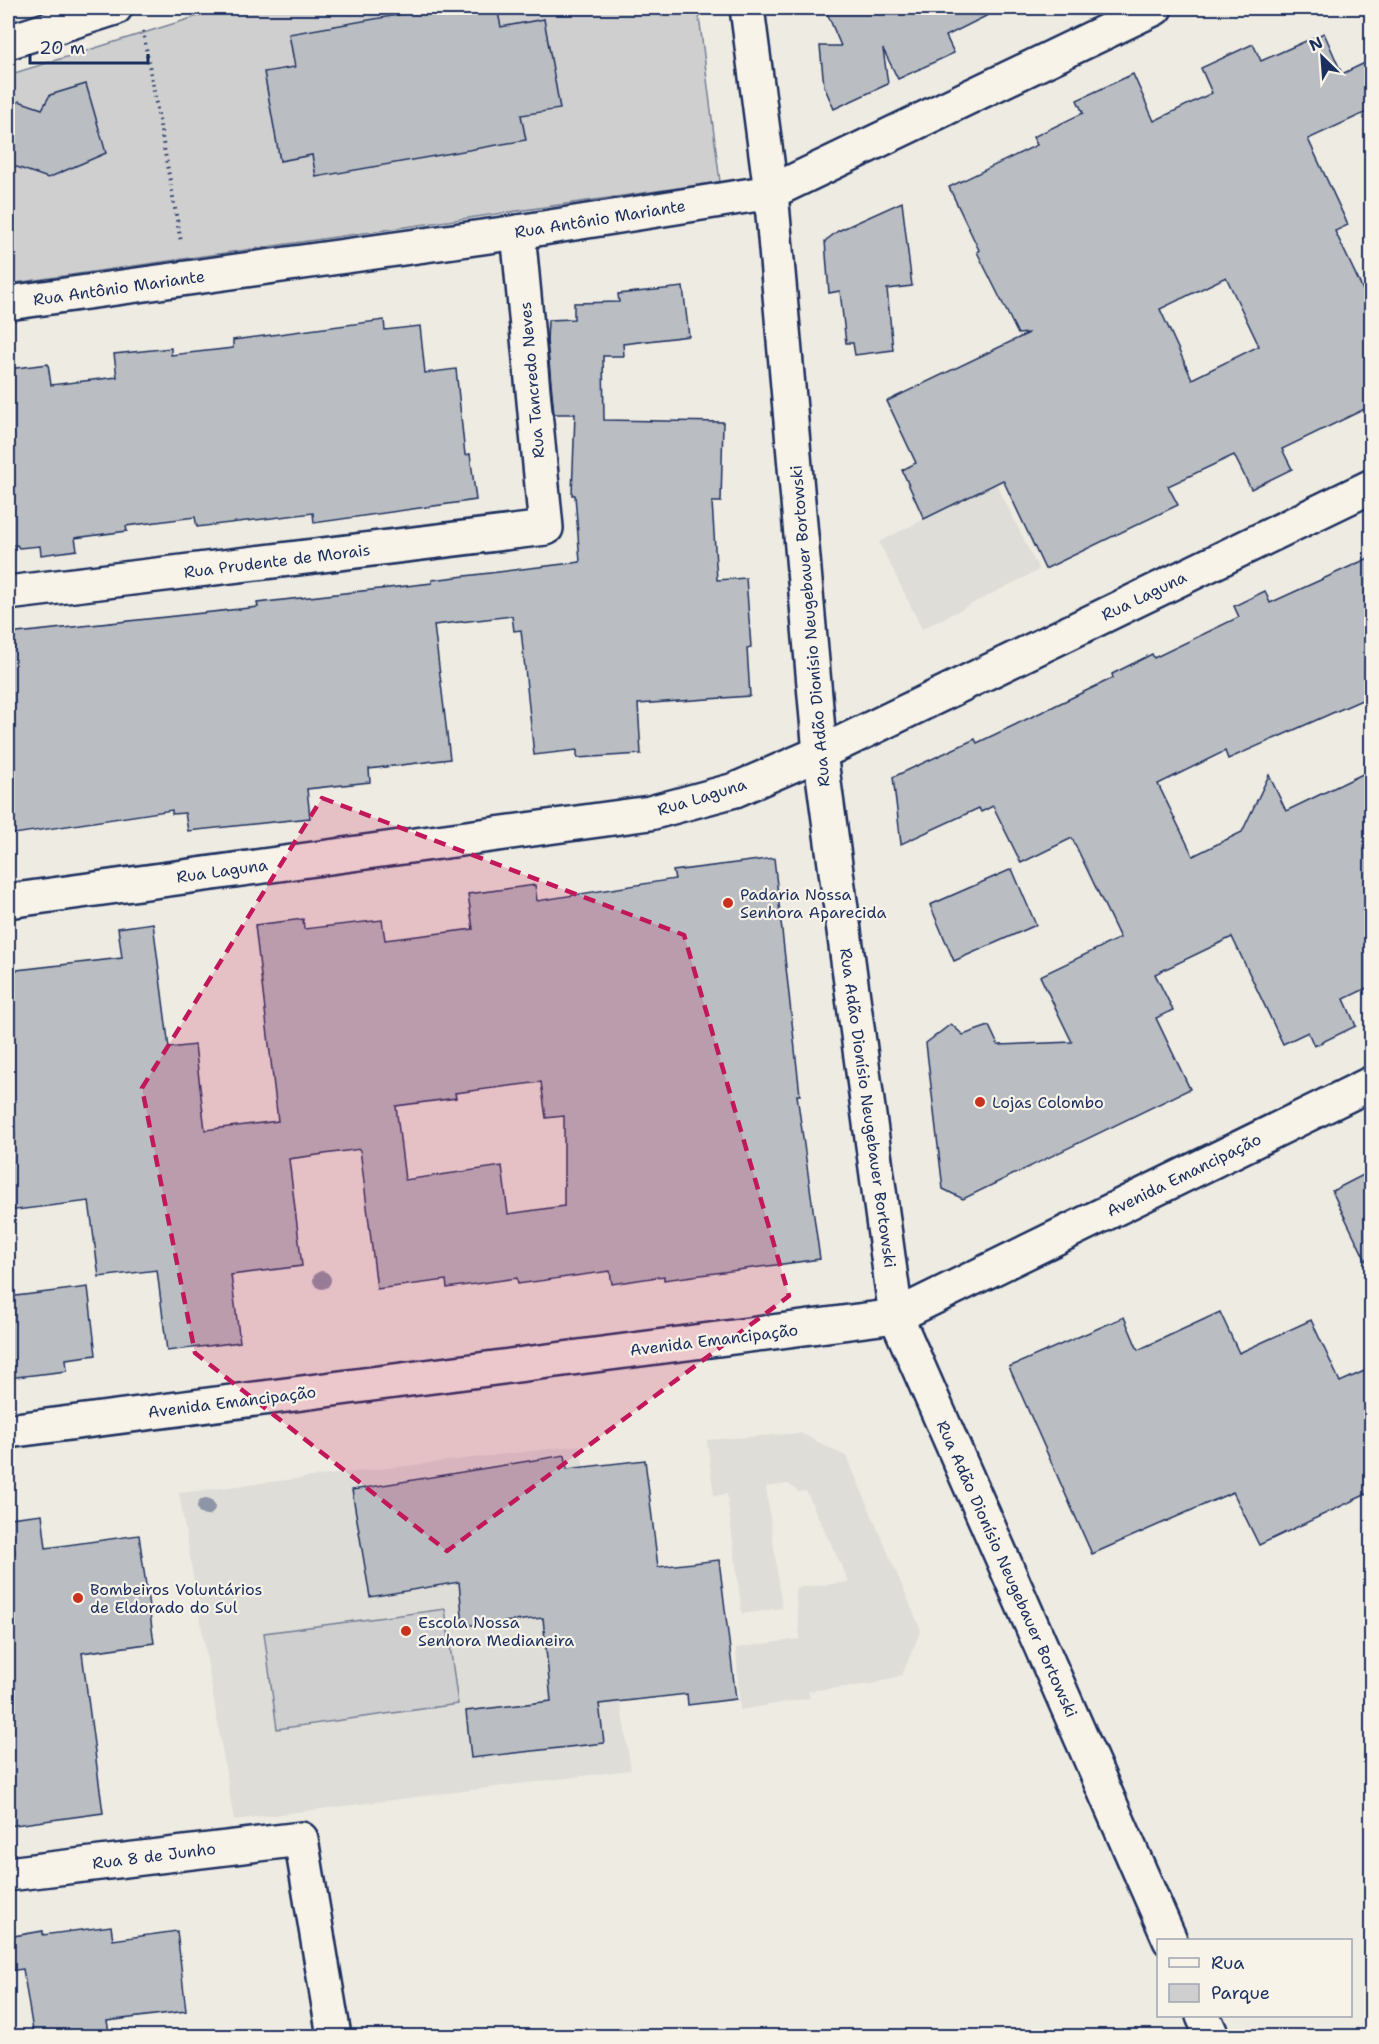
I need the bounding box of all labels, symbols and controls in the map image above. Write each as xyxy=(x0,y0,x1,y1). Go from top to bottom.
scale bar xyxy=(30,27,148,65)
north arrow xyxy=(1292,27,1352,87)
text: N xyxy=(1306,32,1326,56)
text: 20 m xyxy=(39,36,85,60)
street label: Rua Antônio Mariante xyxy=(513,195,687,243)
street label: Rua Antônio Mariante xyxy=(32,266,206,310)
street label: Rua Tancredo Neves xyxy=(515,301,549,459)
street label: Rua Adão Dionísio Neugebauer Bortowski xyxy=(785,464,835,788)
street label: Rua Prudente de Morais xyxy=(182,539,372,583)
street label: Rua Laguna xyxy=(1098,566,1190,626)
street label: Rua Laguna xyxy=(655,773,749,820)
street label: Rua Laguna xyxy=(175,854,269,888)
place label: Padaria Nossa Senhora Aparecida xyxy=(740,884,887,923)
marker: Padaria Nossa Senhora Aparecida xyxy=(721,896,735,910)
street label: Rua Adão Dionísio Neugebauer Bortowski xyxy=(835,947,901,1269)
place label: Lojas Colombo xyxy=(992,1092,1104,1113)
marker: Lojas Colombo xyxy=(973,1095,987,1109)
street label: Avenida Emancipação xyxy=(1103,1128,1265,1222)
street label: Avenida Emancipação xyxy=(629,1319,799,1361)
street label: Avenida Emancipação xyxy=(147,1381,317,1423)
street label: Rua Adão Dionísio Neugebauer Bortowski xyxy=(932,1417,1082,1721)
place label: Bombeiros Voluntários de Eldorado do Sul xyxy=(90,1579,263,1618)
marker: Bombeiros Voluntários de Eldorado do Sul xyxy=(71,1591,85,1605)
place label: Escola Nossa Senhora Medianeira xyxy=(418,1612,574,1651)
marker: Escola Nossa Senhora Medianeira xyxy=(399,1624,413,1638)
street label: Rua 8 de Junho xyxy=(91,1838,217,1874)
legend xyxy=(1157,1939,1352,2017)
text: Rua xyxy=(1211,1951,1244,1975)
text: Parque xyxy=(1211,1981,1270,2005)

